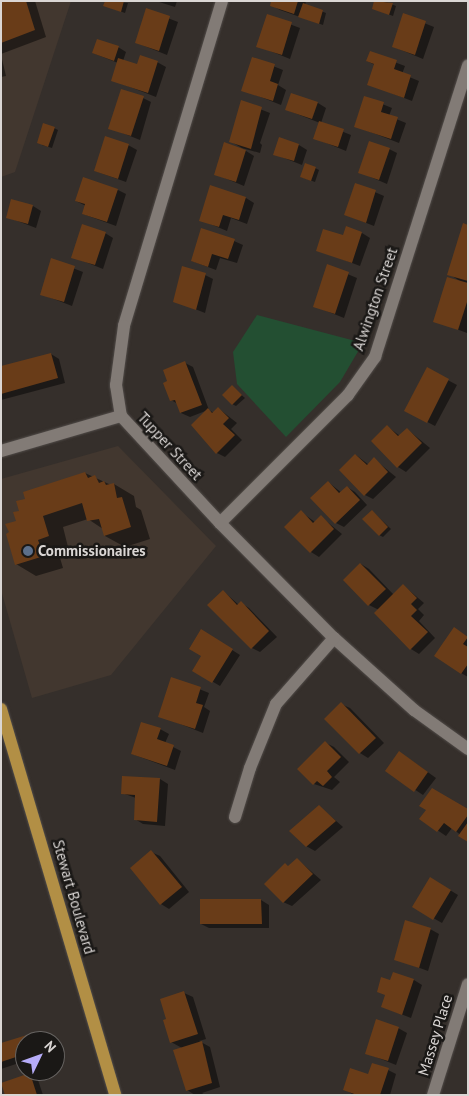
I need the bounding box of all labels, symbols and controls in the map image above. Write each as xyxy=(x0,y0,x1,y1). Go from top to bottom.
street label: Alwington Street xyxy=(349,245,401,353)
street label: Tupper Street xyxy=(134,408,206,484)
place label: Commissionaires xyxy=(38,542,146,560)
marker: Commissionaires xyxy=(22,545,34,557)
street label: Stewart Boulevard xyxy=(49,838,99,956)
street label: Massey Place xyxy=(414,992,456,1078)
north arrow xyxy=(15,1031,65,1081)
text: N xyxy=(41,1037,60,1056)

